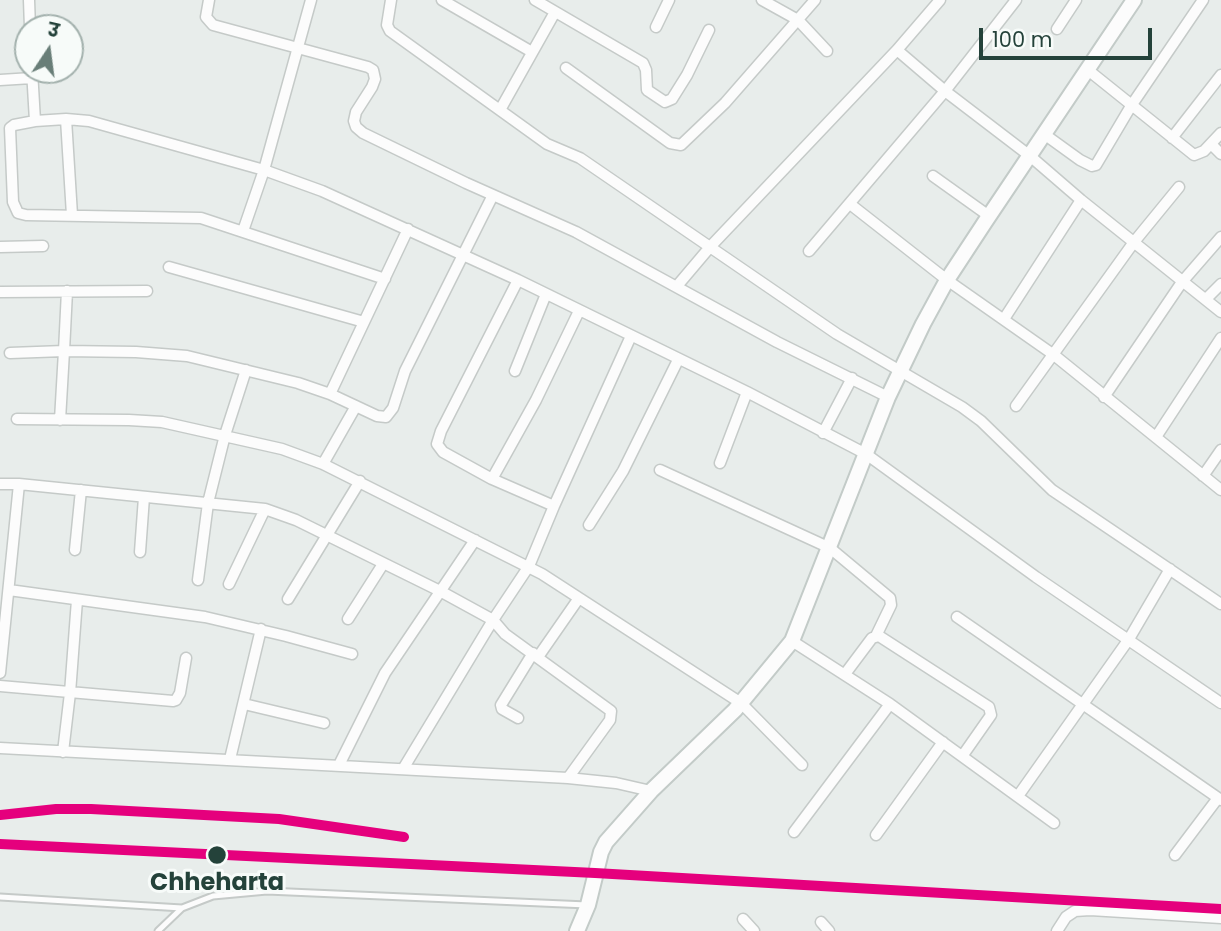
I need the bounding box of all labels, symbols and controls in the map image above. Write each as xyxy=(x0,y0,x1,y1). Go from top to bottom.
north arrow xyxy=(14,14,84,84)
scale bar xyxy=(983,14,1156,58)
text: उ xyxy=(45,16,62,44)
text: 100 m xyxy=(992,25,1052,54)
marker: Chheharta xyxy=(206,844,228,866)
place label: Chheharta xyxy=(150,870,284,898)

